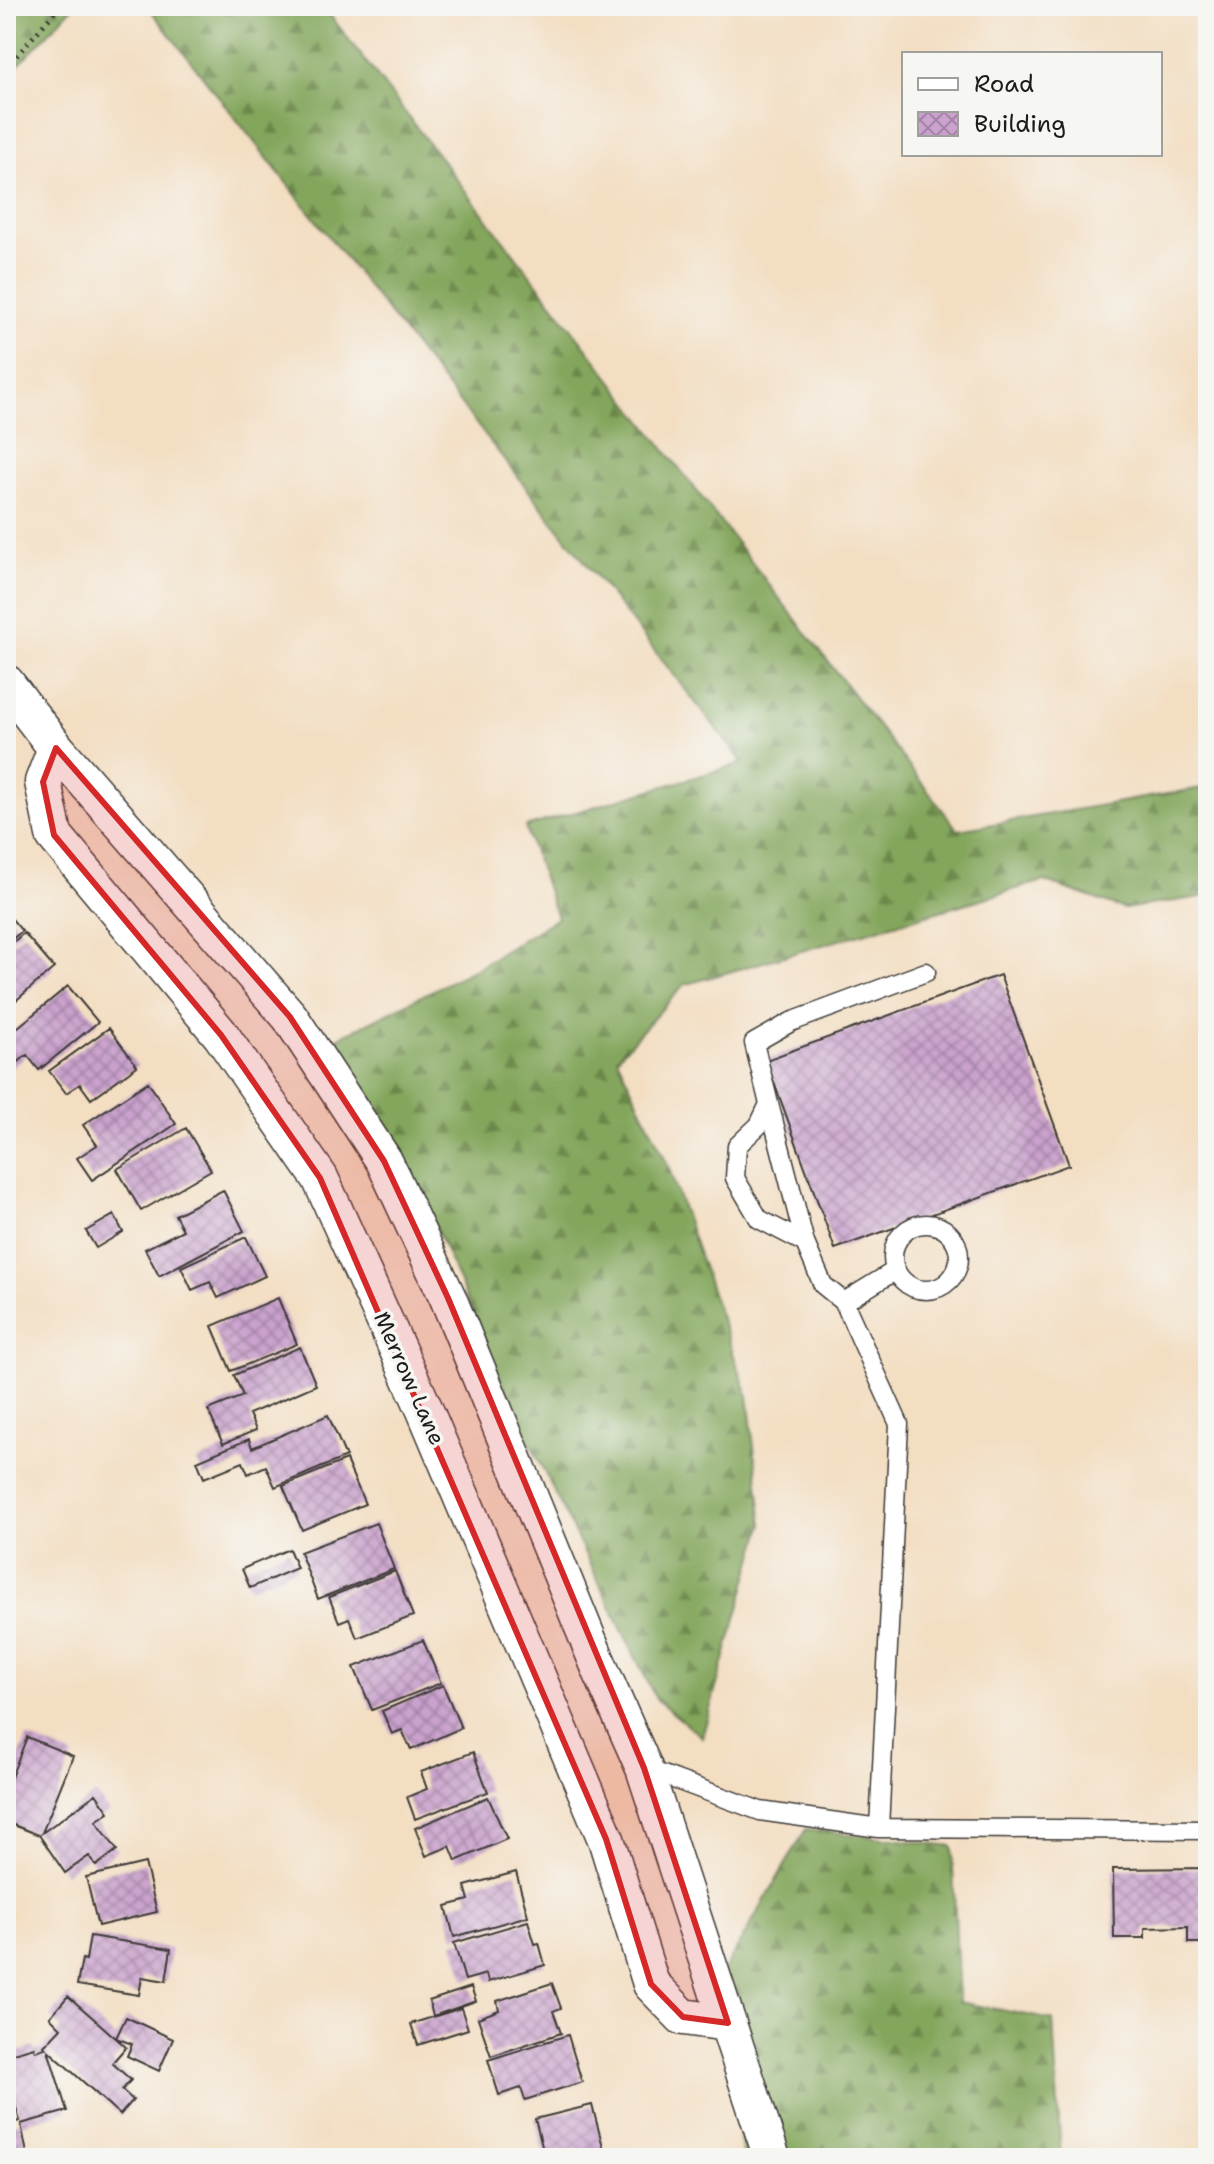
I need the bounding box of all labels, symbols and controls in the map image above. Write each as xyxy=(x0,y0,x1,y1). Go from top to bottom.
legend xyxy=(902,52,1162,156)
text: Road xyxy=(974,68,1034,100)
text: Building xyxy=(974,108,1066,140)
street label: Merrow Lane xyxy=(367,1307,452,1449)

